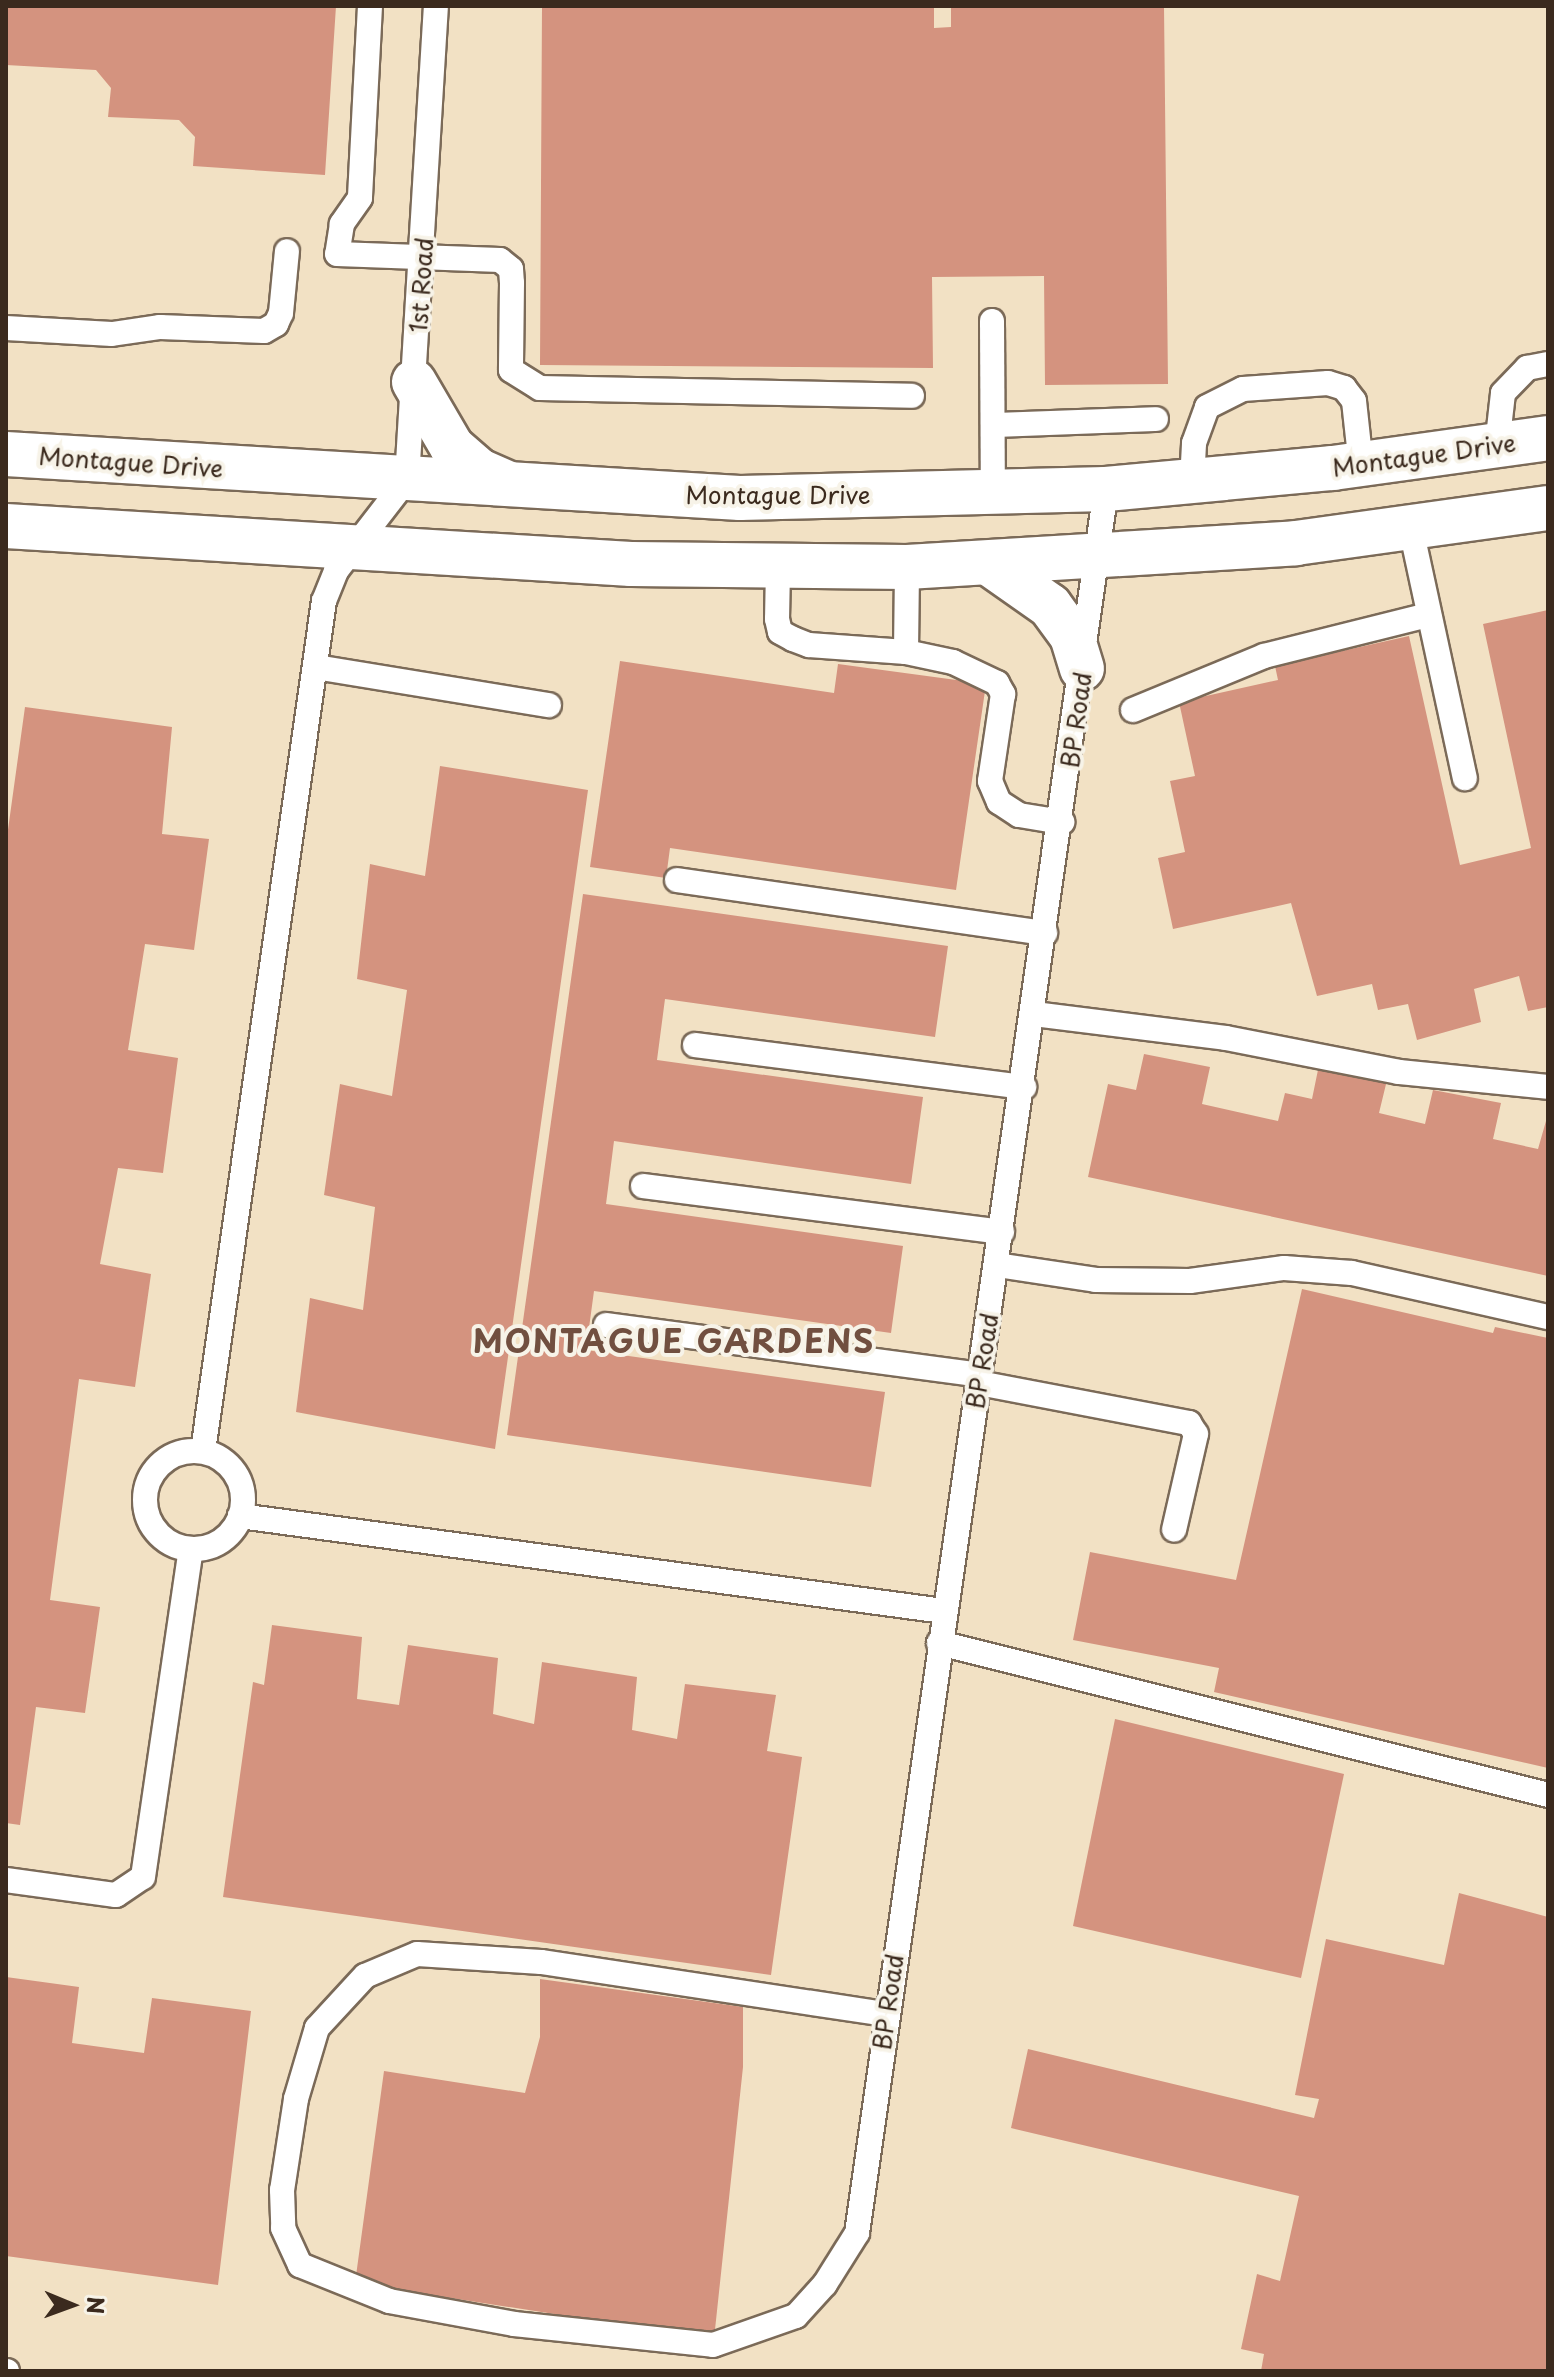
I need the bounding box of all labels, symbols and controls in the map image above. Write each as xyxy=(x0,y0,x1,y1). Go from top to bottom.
street label: 1st Road xyxy=(403,235,439,335)
street label: Montague Drive xyxy=(1330,428,1518,482)
street label: Montague Drive xyxy=(37,441,225,483)
street label: Montague Drive xyxy=(685,481,871,509)
street label: BP Road xyxy=(1055,670,1097,770)
street label: BP Road xyxy=(960,1311,1004,1411)
district label: MONTAGUE GARDENS xyxy=(475,1321,873,1359)
street label: BP Road xyxy=(867,1952,909,2052)
north arrow xyxy=(32,2265,112,2345)
text: N xyxy=(80,2296,113,2314)

